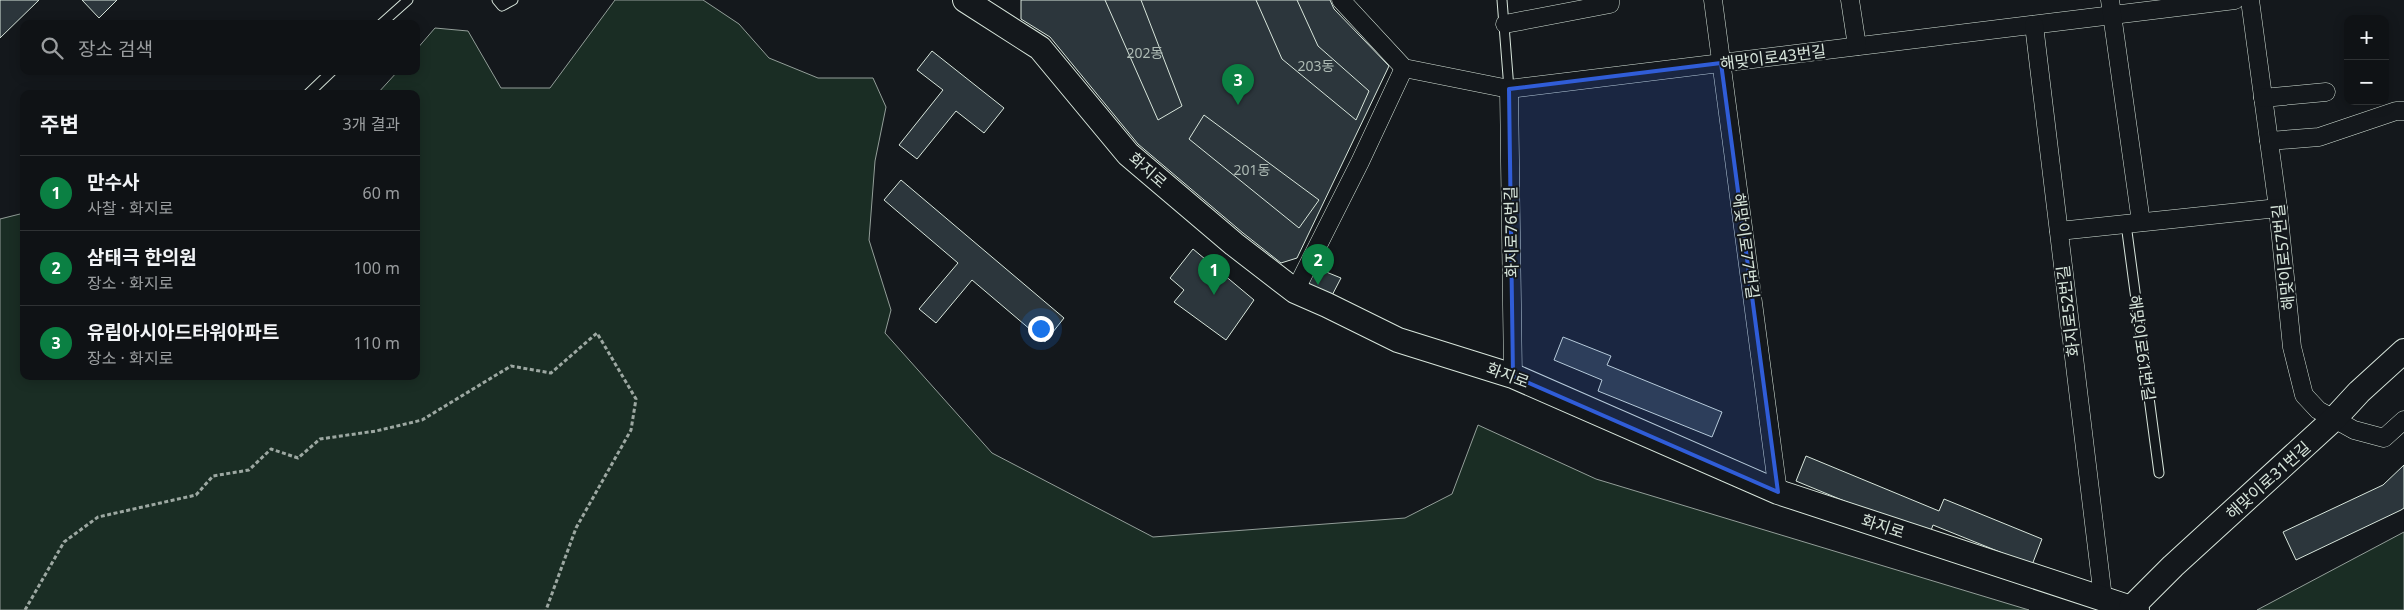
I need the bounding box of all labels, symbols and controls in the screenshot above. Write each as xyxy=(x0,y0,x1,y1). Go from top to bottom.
map controls xyxy=(2344,15,2389,105)
button: + xyxy=(2344,15,2389,60)
search box xyxy=(20,20,420,75)
icon: search xyxy=(38,34,66,62)
text: 장소 검색 xyxy=(78,36,153,62)
street label: 해맞이로43번길 xyxy=(1719,40,1827,74)
house number: 202동 xyxy=(1127,43,1164,62)
house number: 203동 xyxy=(1298,56,1335,75)
button: − xyxy=(2344,60,2389,105)
pin: 3 xyxy=(1222,64,1254,105)
text: 주변 xyxy=(40,110,79,138)
text: 3개 결과 xyxy=(343,113,400,135)
street label: 화지로 xyxy=(1124,147,1172,193)
house number: 201동 xyxy=(1234,160,1271,179)
text: 만수사 xyxy=(87,169,139,195)
text: 1 xyxy=(51,182,61,204)
text: 60 m xyxy=(363,182,400,204)
street label: 화지로76번길 xyxy=(1499,186,1523,278)
street label: 해맞이로77번길 xyxy=(1728,192,1764,300)
text: 사찰 · 화지로 xyxy=(87,197,173,219)
street label: 해맞이로57번길 xyxy=(2266,203,2300,311)
text: 삼태극 한의원 xyxy=(87,244,197,270)
pin: 2 xyxy=(1302,244,1334,285)
pin: 1 xyxy=(1198,254,1230,295)
text: 2 xyxy=(51,257,61,279)
text: 100 m xyxy=(353,257,400,279)
street label: 화지로52번길 xyxy=(2051,264,2085,358)
text: 장소 · 화지로 xyxy=(87,272,173,294)
street label: 해맞이로61번길 xyxy=(2124,294,2160,402)
your location xyxy=(1028,316,1054,342)
text: 유림아시아드타워아파트 xyxy=(87,319,279,345)
text: 3 xyxy=(51,332,61,354)
text: 110 m xyxy=(353,332,400,354)
text: 장소 · 화지로 xyxy=(87,347,173,369)
street label: 화지로 xyxy=(1483,357,1533,393)
street label: 해맞이로31번길 xyxy=(2221,436,2315,524)
street label: 화지로 xyxy=(1859,509,1908,543)

